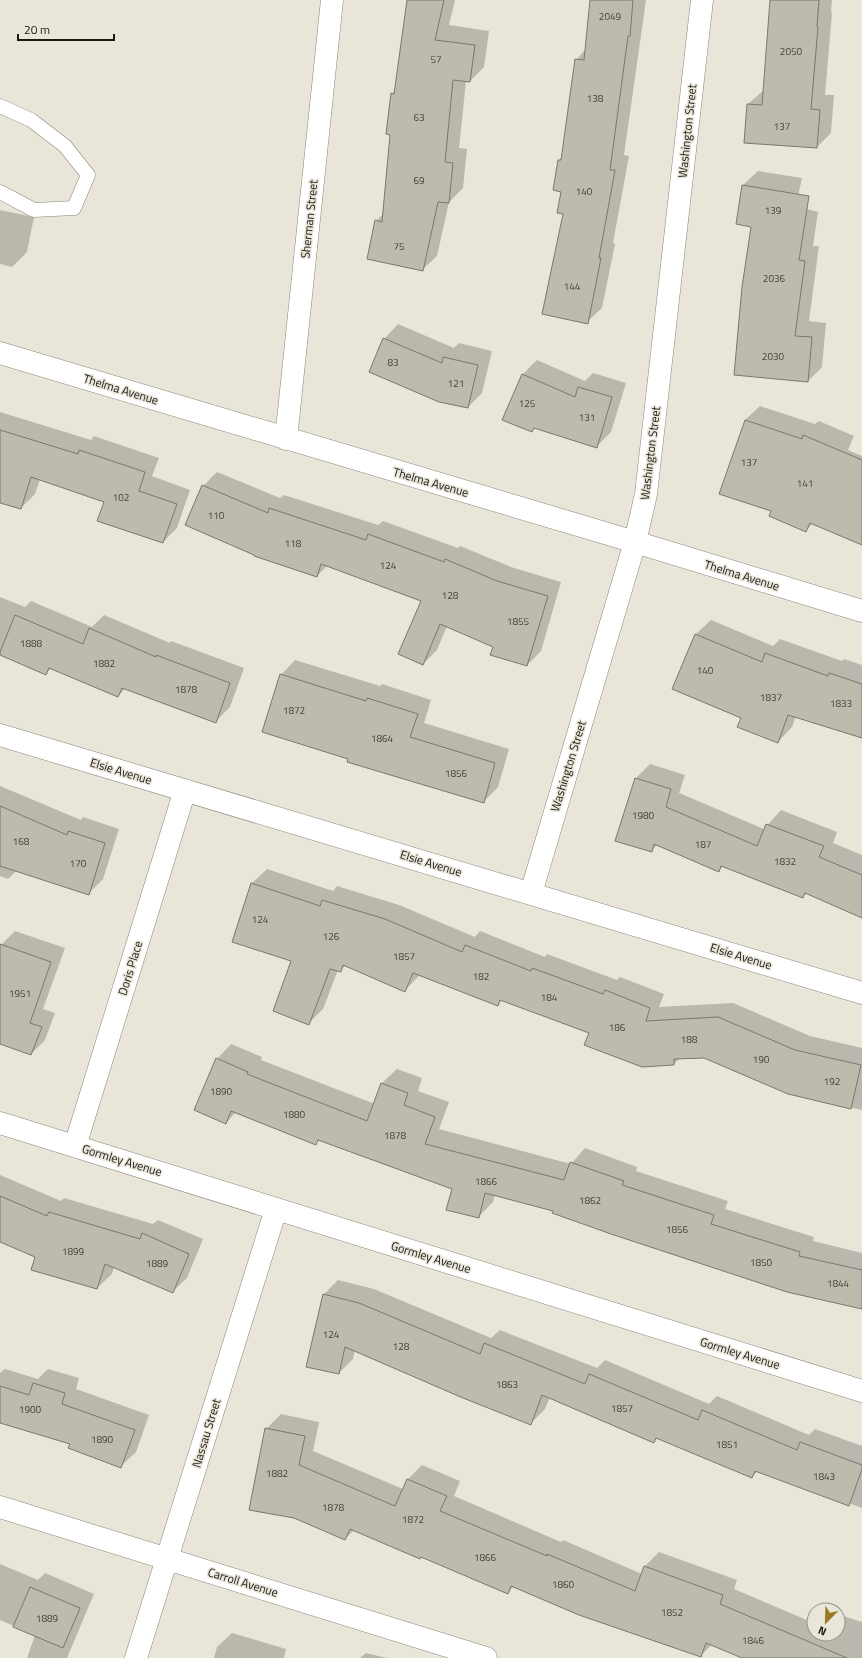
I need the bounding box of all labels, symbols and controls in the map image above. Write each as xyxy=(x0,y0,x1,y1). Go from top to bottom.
house number: 2049 xyxy=(599,9,622,24)
scale bar xyxy=(18,16,114,42)
text: 20 m xyxy=(24,20,50,39)
house number: 2050 xyxy=(780,44,803,59)
house number: 57 xyxy=(430,52,442,67)
street label: Washington Street xyxy=(673,82,701,179)
house number: 138 xyxy=(587,91,604,106)
house number: 63 xyxy=(413,110,425,125)
house number: 137 xyxy=(774,119,790,134)
house number: 69 xyxy=(413,173,425,188)
street label: Sherman Street xyxy=(295,178,323,259)
house number: 140 xyxy=(576,184,593,199)
house number: 139 xyxy=(765,203,782,218)
house number: 75 xyxy=(393,239,405,254)
house number: 2036 xyxy=(763,271,786,286)
house number: 144 xyxy=(564,279,581,294)
house number: 2030 xyxy=(762,349,785,364)
house number: 83 xyxy=(387,355,399,370)
street label: Thelma Avenue xyxy=(81,369,161,409)
house number: 121 xyxy=(448,376,464,391)
house number: 125 xyxy=(519,396,536,411)
street label: Washington Street xyxy=(635,404,665,501)
house number: 131 xyxy=(579,410,595,425)
house number: 137 xyxy=(741,455,757,470)
street label: Thelma Avenue xyxy=(391,462,471,502)
house number: 141 xyxy=(797,476,813,491)
house number: 102 xyxy=(113,490,129,505)
house number: 110 xyxy=(208,508,225,523)
house number: 118 xyxy=(285,536,302,551)
street label: Thelma Avenue xyxy=(702,555,782,595)
house number: 124 xyxy=(380,558,397,573)
house number: 128 xyxy=(442,588,459,603)
house number: 1855 xyxy=(507,614,530,629)
house number: 1888 xyxy=(20,636,43,651)
house number: 1882 xyxy=(93,656,115,671)
house number: 140 xyxy=(697,663,714,678)
house number: 1878 xyxy=(175,682,198,697)
house number: 1837 xyxy=(760,690,782,705)
house number: 1833 xyxy=(830,696,852,711)
house number: 1872 xyxy=(283,703,305,718)
street label: Washington Street xyxy=(545,717,591,814)
house number: 1864 xyxy=(371,731,394,746)
street label: Elsie Avenue xyxy=(88,753,154,789)
house number: 1856 xyxy=(445,766,468,781)
house number: 1980 xyxy=(632,808,655,823)
house number: 168 xyxy=(13,834,30,849)
house number: 187 xyxy=(695,837,711,852)
street label: Elsie Avenue xyxy=(398,845,464,881)
house number: 1832 xyxy=(774,854,796,869)
house number: 170 xyxy=(70,856,87,871)
house number: 124 xyxy=(252,912,269,927)
house number: 126 xyxy=(323,929,340,944)
street label: Doris Place xyxy=(113,938,147,998)
street label: Elsie Avenue xyxy=(708,938,774,974)
house number: 1857 xyxy=(393,949,415,964)
house number: 182 xyxy=(473,969,489,984)
house number: 1951 xyxy=(9,986,31,1001)
house number: 184 xyxy=(541,990,558,1005)
house number: 186 xyxy=(609,1020,626,1035)
house number: 188 xyxy=(681,1032,698,1047)
house number: 190 xyxy=(753,1052,770,1067)
house number: 192 xyxy=(824,1074,840,1089)
house number: 1890 xyxy=(210,1084,233,1099)
house number: 1880 xyxy=(283,1107,306,1122)
house number: 1878 xyxy=(384,1128,407,1143)
street label: Gormley Avenue xyxy=(80,1139,164,1181)
house number: 1866 xyxy=(475,1174,498,1189)
house number: 1862 xyxy=(579,1193,601,1208)
house number: 1856 xyxy=(666,1222,689,1237)
street label: Gormley Avenue xyxy=(389,1236,473,1278)
house number: 1899 xyxy=(62,1244,85,1259)
house number: 1850 xyxy=(750,1255,773,1270)
house number: 1889 xyxy=(146,1256,169,1271)
house number: 1844 xyxy=(827,1276,850,1291)
house number: 124 xyxy=(323,1327,340,1342)
street label: Gormley Avenue xyxy=(698,1332,782,1374)
house number: 128 xyxy=(393,1339,410,1354)
house number: 1863 xyxy=(496,1377,518,1392)
street label: Nassau Street xyxy=(186,1395,226,1470)
house number: 1857 xyxy=(611,1401,633,1416)
house number: 1900 xyxy=(19,1402,42,1417)
house number: 1890 xyxy=(91,1432,114,1447)
house number: 1851 xyxy=(716,1437,738,1452)
house number: 1882 xyxy=(266,1466,288,1481)
house number: 1843 xyxy=(813,1469,835,1484)
house number: 1878 xyxy=(322,1500,345,1515)
house number: 1872 xyxy=(402,1512,424,1527)
house number: 1866 xyxy=(474,1550,497,1565)
street label: Carroll Avenue xyxy=(205,1562,281,1602)
house number: 1860 xyxy=(552,1577,575,1592)
north arrow xyxy=(806,1602,846,1642)
house number: 1852 xyxy=(661,1605,683,1620)
house number: 1889 xyxy=(36,1611,59,1626)
text: N xyxy=(815,1622,829,1640)
house number: 1846 xyxy=(742,1633,765,1648)

